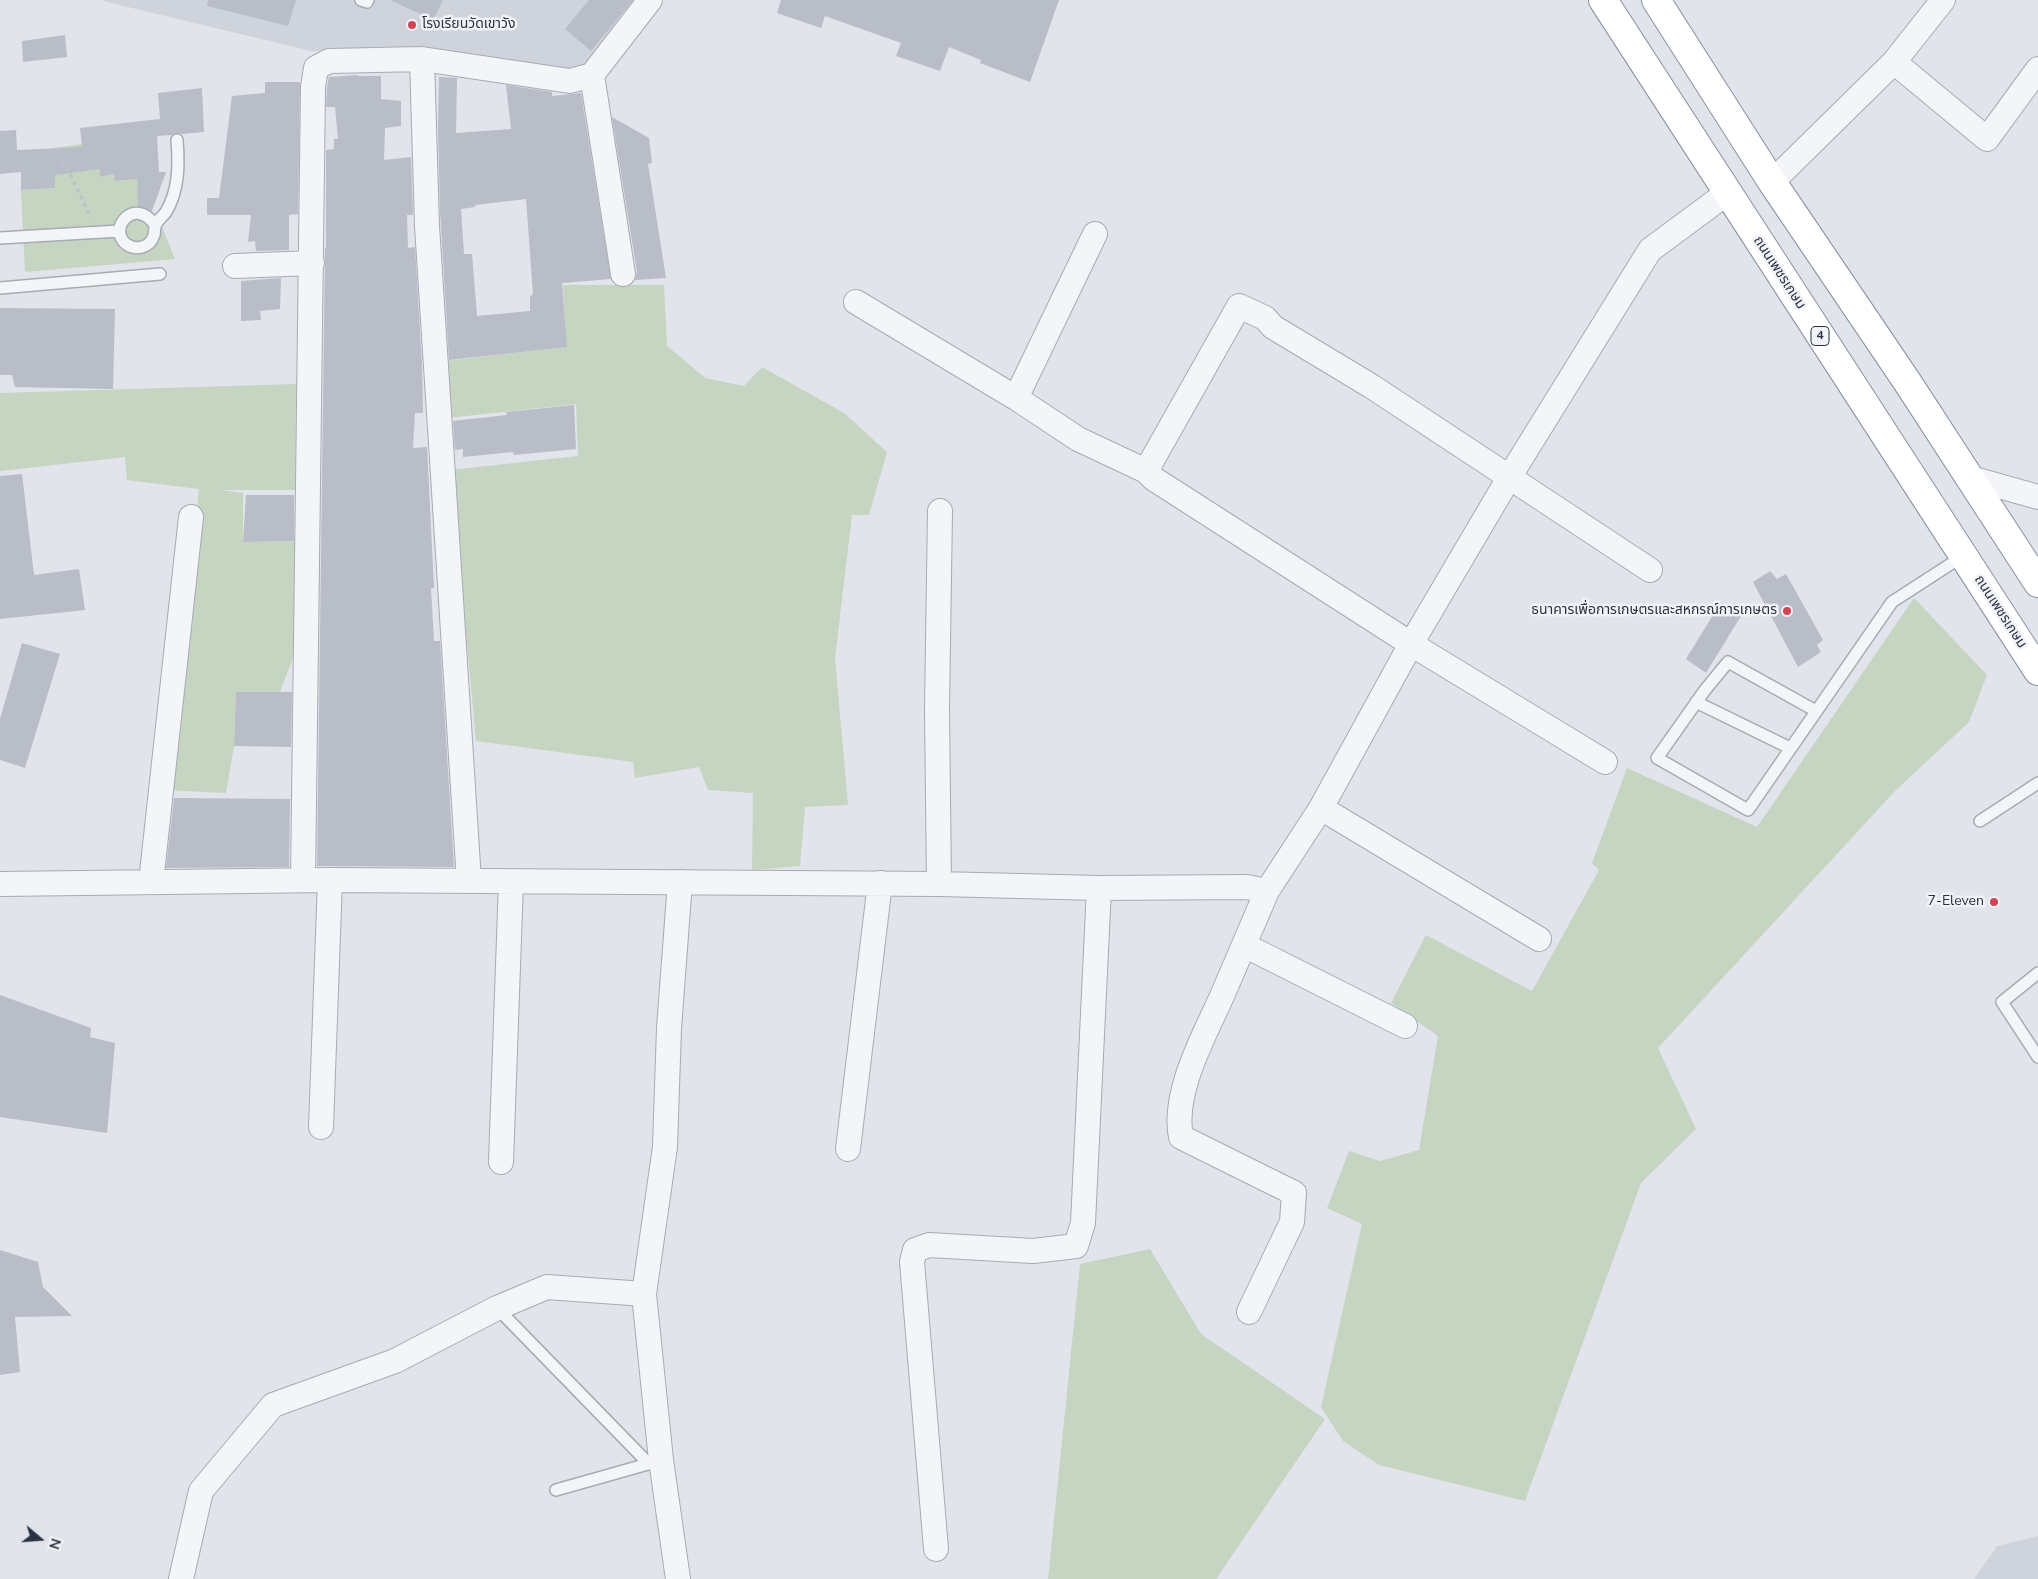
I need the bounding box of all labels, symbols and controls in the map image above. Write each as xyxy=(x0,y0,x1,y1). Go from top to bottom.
place label: โรงเรียนวัดเขาวัง xyxy=(422,17,515,33)
marker: โรงเรียนวัดเขาวัง xyxy=(406,19,418,31)
street label: ถนนเพชรเกษม xyxy=(1749,233,1809,313)
road number: 4 xyxy=(1811,326,1829,346)
street label: ถนนเพชรเกษม xyxy=(1970,572,2030,652)
place label: ธนาคารเพื่อการเกษตรและสหกรณ์การเกษตร xyxy=(1531,603,1777,619)
marker: ธนาคารเพื่อการเกษตรและสหกรณ์การเกษตร xyxy=(1781,605,1793,617)
place label: 7-Eleven xyxy=(1928,894,1984,910)
marker: 7-Eleven xyxy=(1988,896,2000,908)
north arrow xyxy=(15,1514,65,1564)
text: N xyxy=(44,1536,65,1552)

